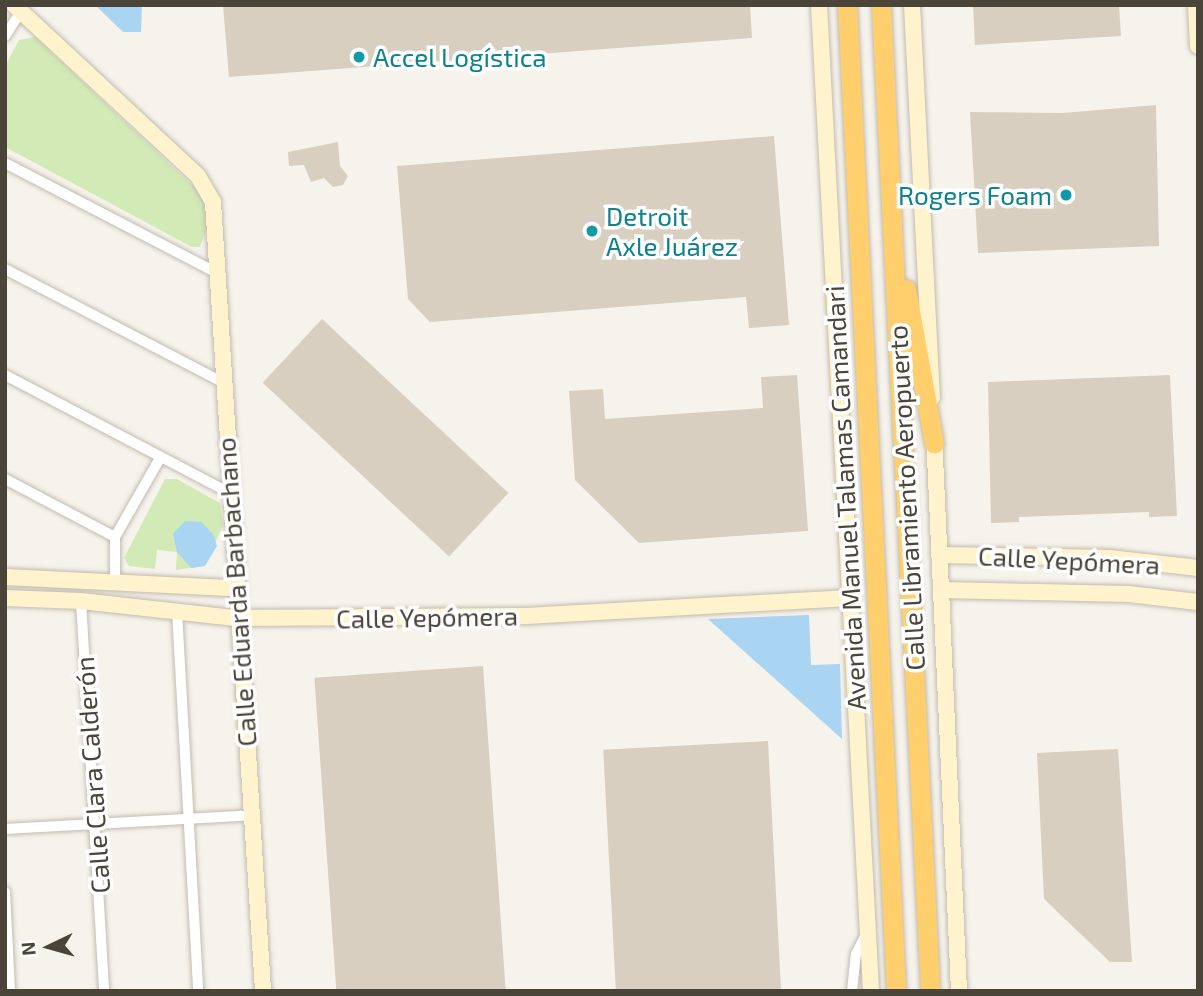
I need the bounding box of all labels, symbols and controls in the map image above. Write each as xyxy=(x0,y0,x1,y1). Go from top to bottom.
place label: Accel Logística xyxy=(373,41,547,73)
marker: Accel Logística xyxy=(351,49,367,65)
place label: Rogers Foam xyxy=(898,179,1052,211)
marker: Rogers Foam xyxy=(1058,187,1074,203)
place label: Detroit Axle Juárez xyxy=(606,200,739,262)
marker: Detroit Axle Juárez xyxy=(584,223,600,239)
street label: Avenida Manuel Talamas Camandari xyxy=(818,284,872,712)
street label: Calle Libramiento Aeropuerto xyxy=(881,324,931,672)
street label: Calle Eduarda Barbachano xyxy=(210,436,262,748)
street label: Calle Yepómera xyxy=(977,540,1161,580)
street label: Calle Yepómera xyxy=(335,600,519,634)
street label: Calle Clara Calderón xyxy=(68,656,116,894)
north arrow xyxy=(14,912,84,982)
text: N xyxy=(16,941,40,957)

